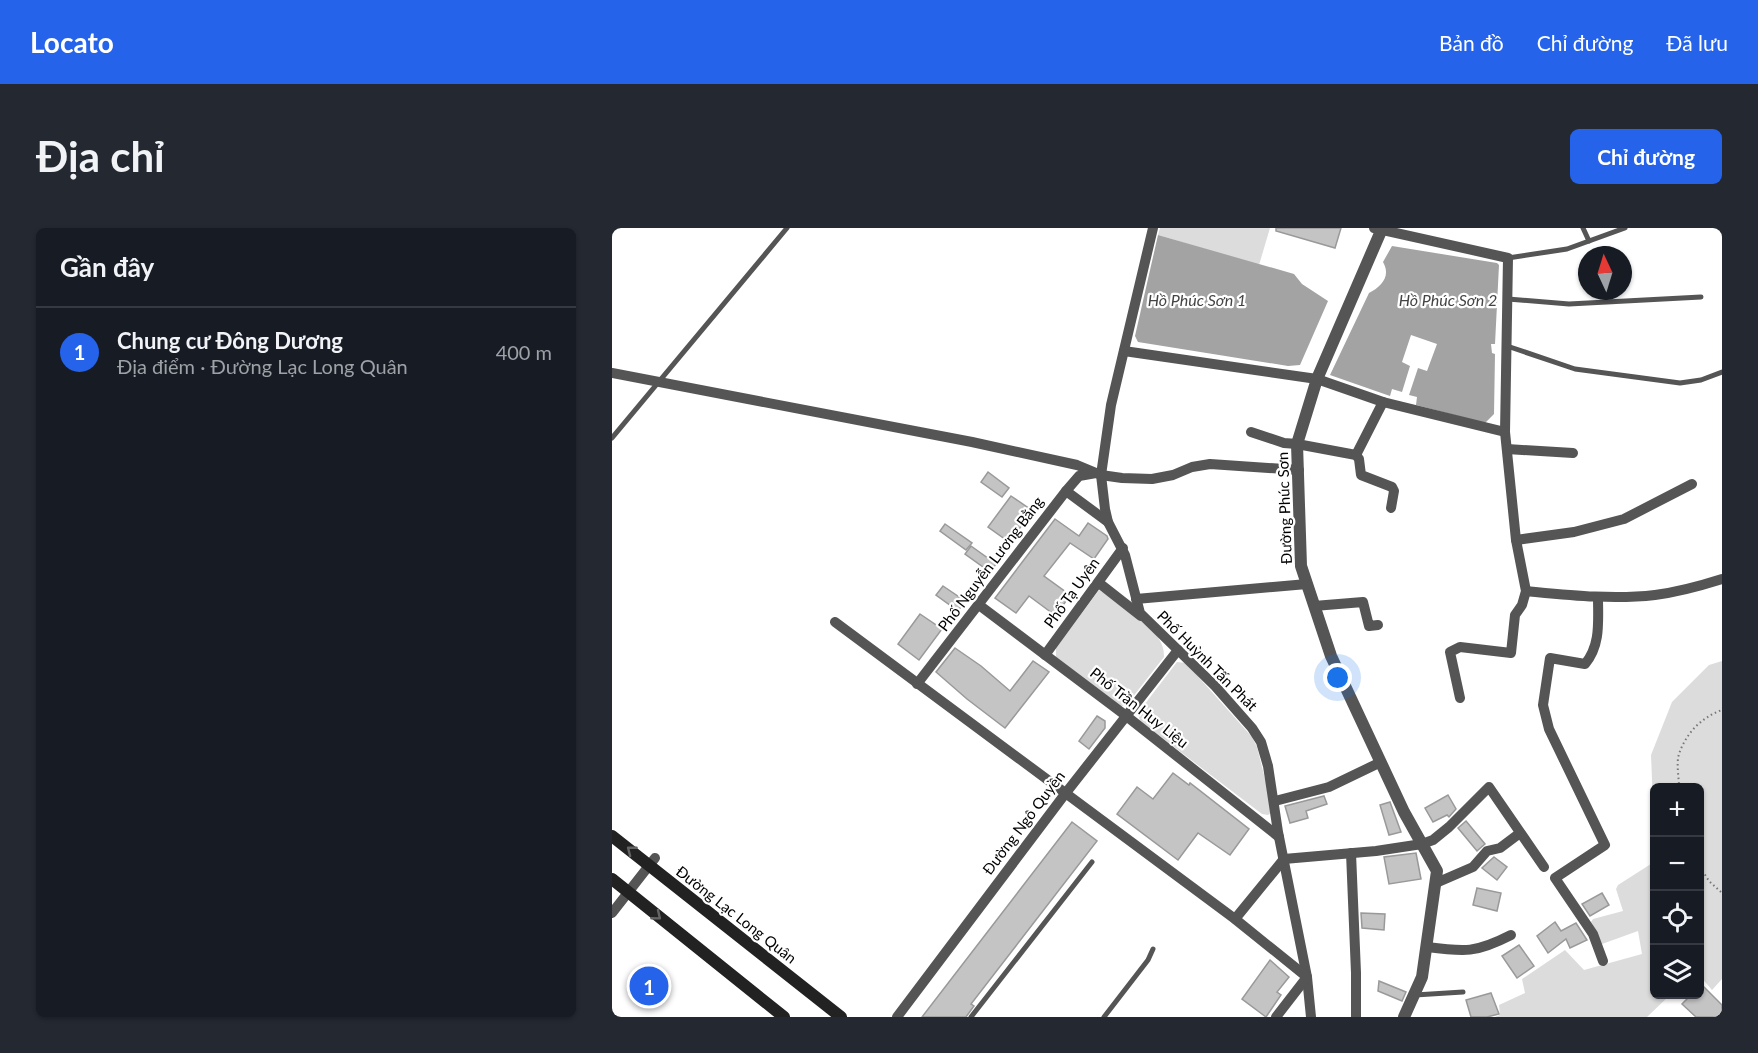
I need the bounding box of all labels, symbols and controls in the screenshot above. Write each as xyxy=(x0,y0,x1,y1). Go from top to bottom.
text: Locato xyxy=(30,25,114,59)
text: Bản đồ xyxy=(1439,30,1504,55)
text: Chỉ đường xyxy=(1537,30,1633,55)
text: Đã lưu xyxy=(1666,30,1728,55)
button: Chỉ đường xyxy=(1570,129,1722,184)
text: Địa chỉ xyxy=(36,131,165,181)
north arrow xyxy=(1578,246,1632,300)
text: Gần đây xyxy=(60,251,154,283)
water label: Hồ Phúc Sơn 1 xyxy=(1148,290,1246,309)
water label: Hồ Phúc Sơn 2 xyxy=(1399,290,1497,309)
text: Chung cư Đông Dương xyxy=(117,327,343,354)
text: 1 xyxy=(74,340,85,364)
text: 400 m xyxy=(496,340,552,364)
text: Địa điểm · Đường Lạc Long Quân xyxy=(117,354,408,378)
street label: Đường Phúc Sơn xyxy=(1273,452,1295,565)
street label: Phố Nguyễn Lương Bằng xyxy=(934,492,1047,634)
street label: Phố Tạ Uyên xyxy=(1040,554,1103,631)
street label: Phố Huỳnh Tấn Phát xyxy=(1154,606,1262,715)
street label: Phố Trần Huy Liệu xyxy=(1087,663,1192,751)
your location xyxy=(1323,663,1352,692)
street label: Đường Ngô Quyền xyxy=(978,767,1068,878)
map controls xyxy=(1650,783,1704,999)
button: + xyxy=(1650,783,1704,837)
button: − xyxy=(1650,837,1704,891)
one-way arrow xyxy=(626,847,637,858)
street label: Đường Lạc Long Quân xyxy=(673,862,800,967)
button: locate xyxy=(1650,891,1704,945)
one-way arrow xyxy=(651,909,662,920)
button: layers xyxy=(1650,945,1704,999)
pin: 1 xyxy=(630,964,669,1008)

